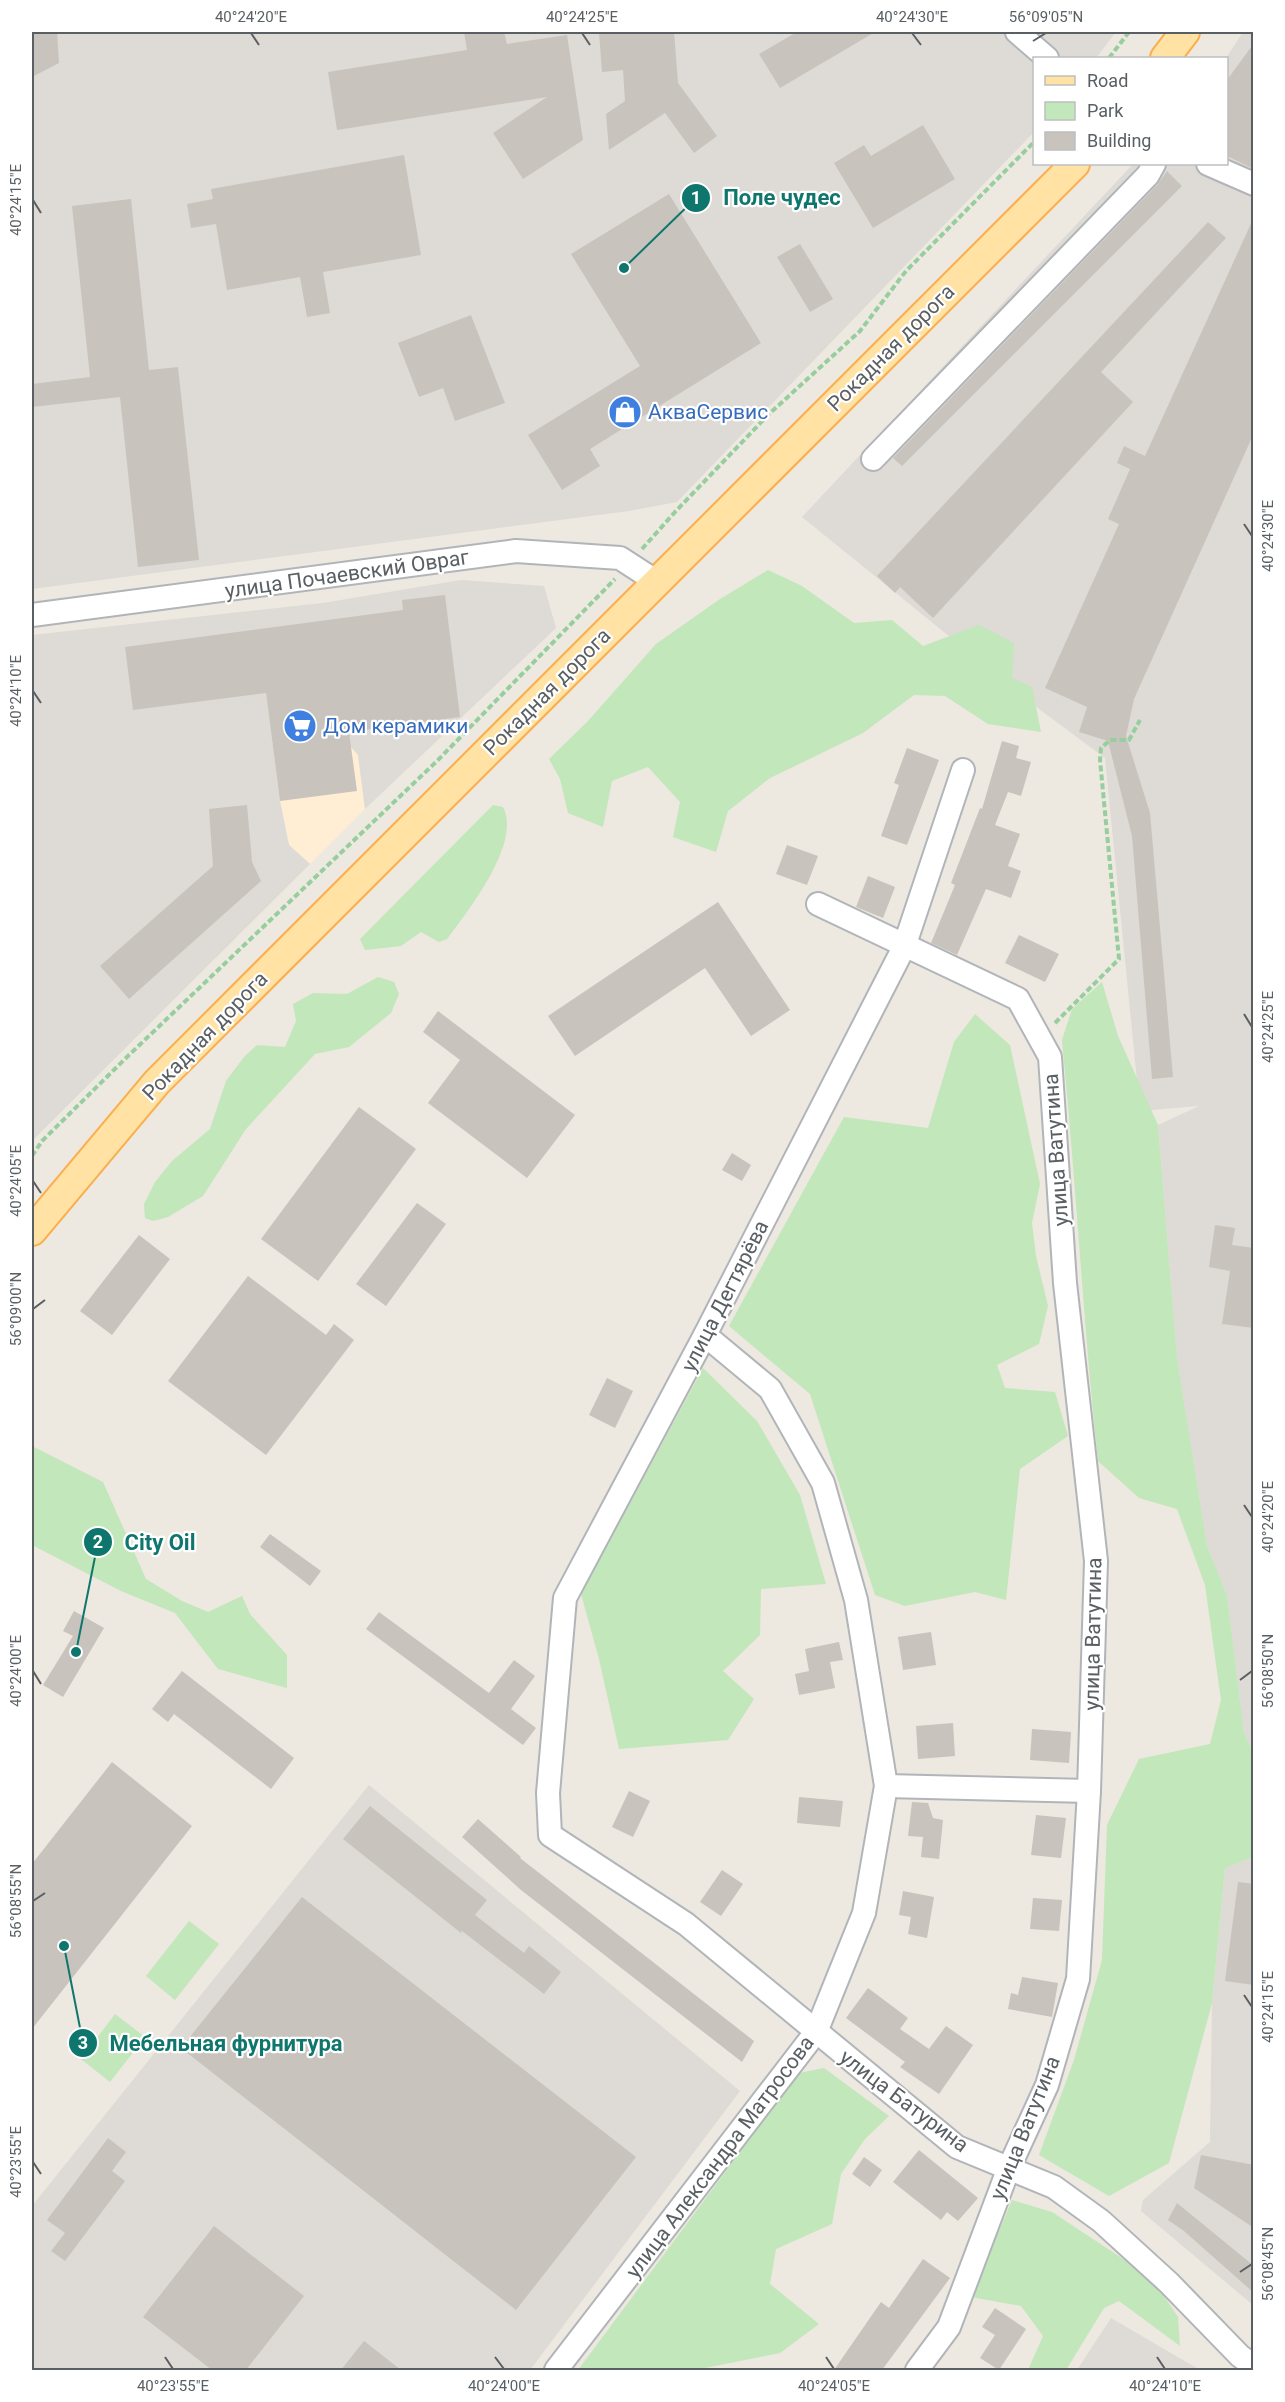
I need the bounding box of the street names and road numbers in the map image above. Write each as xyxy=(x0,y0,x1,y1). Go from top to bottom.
street label: Рокадная дорога xyxy=(823,280,959,416)
street label: улица Почаевский Овраг xyxy=(223,545,471,603)
street label: Рокадная дорога xyxy=(479,624,615,760)
street label: Рокадная дорога xyxy=(138,967,272,1105)
street label: улица Ватутина xyxy=(1039,1073,1073,1227)
street label: улица Дегтярёва xyxy=(676,1216,774,1376)
street label: улица Ватутина xyxy=(1080,1557,1106,1711)
street label: улица Александра Матросова xyxy=(621,2031,819,2283)
street label: улица Батурина xyxy=(835,2045,973,2157)
street label: улица Ватутина xyxy=(985,2053,1065,2203)

